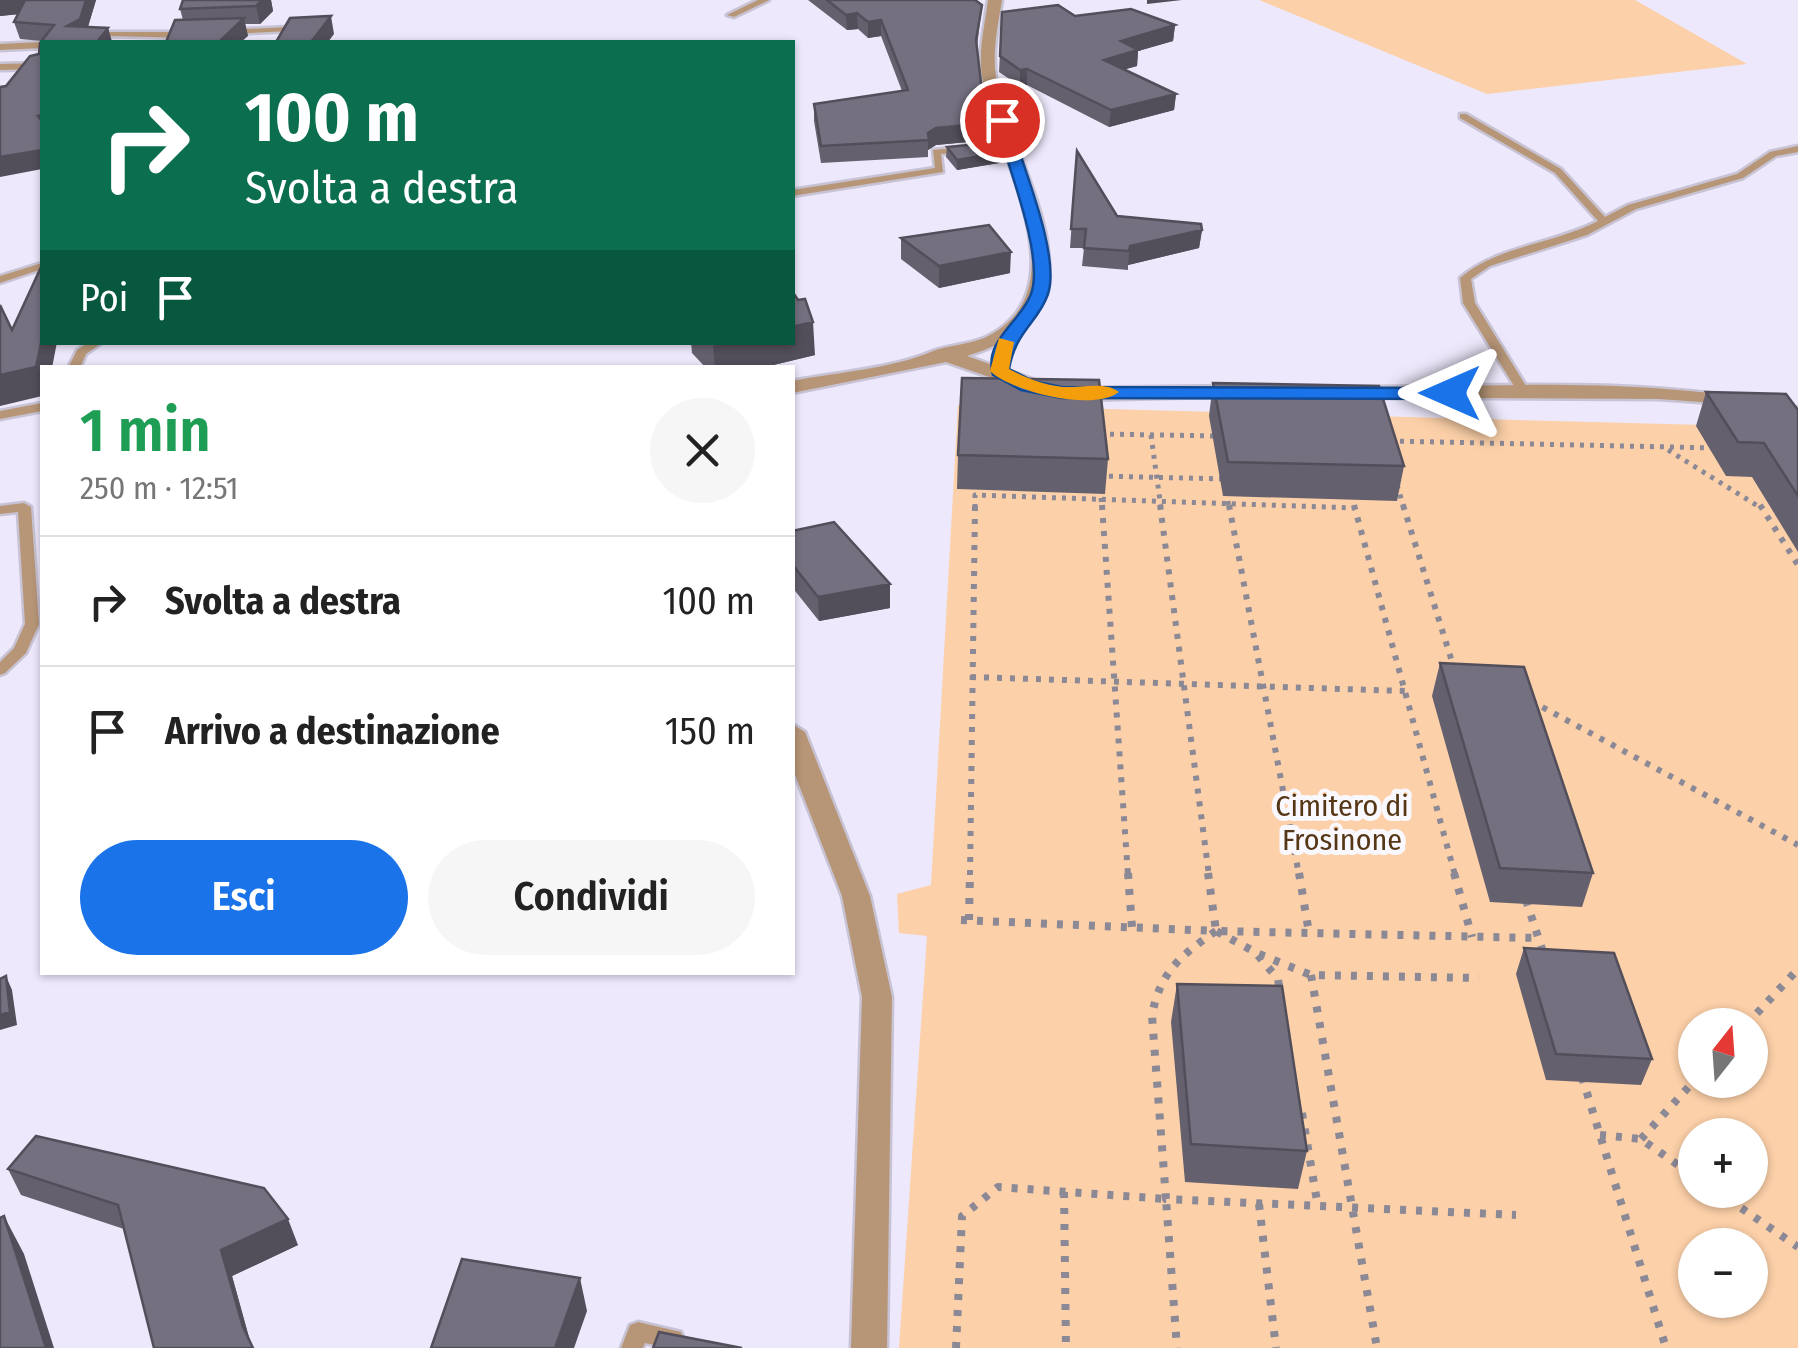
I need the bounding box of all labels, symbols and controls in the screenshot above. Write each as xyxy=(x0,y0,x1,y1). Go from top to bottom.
text: 100 m xyxy=(245,76,419,160)
pin xyxy=(960,78,1045,163)
icon: right xyxy=(80,80,210,210)
icon: arrive xyxy=(975,93,1030,148)
text: Svolta a destra xyxy=(245,161,519,215)
icon: arrive xyxy=(148,270,203,325)
text: Poi xyxy=(80,275,128,321)
position arrow xyxy=(1398,341,1502,445)
text: 1 min xyxy=(80,395,211,467)
button: close xyxy=(650,398,755,503)
text: 250 m · 12:51 xyxy=(80,469,239,507)
icon: right xyxy=(80,574,135,629)
text: Svolta a destra xyxy=(165,578,401,624)
text: 100 m xyxy=(662,578,755,624)
icon: arrive xyxy=(80,704,135,759)
text: Arrivo a destinazione xyxy=(165,708,500,754)
text: 150 m xyxy=(665,708,755,754)
park label: Cimitero di Frosinone xyxy=(1275,788,1409,858)
button: Esci xyxy=(80,840,408,955)
button: Condividi xyxy=(428,840,755,955)
north arrow xyxy=(1678,1008,1768,1098)
map controls xyxy=(1678,1008,1768,1318)
button: + xyxy=(1678,1118,1768,1208)
button: − xyxy=(1678,1228,1768,1318)

